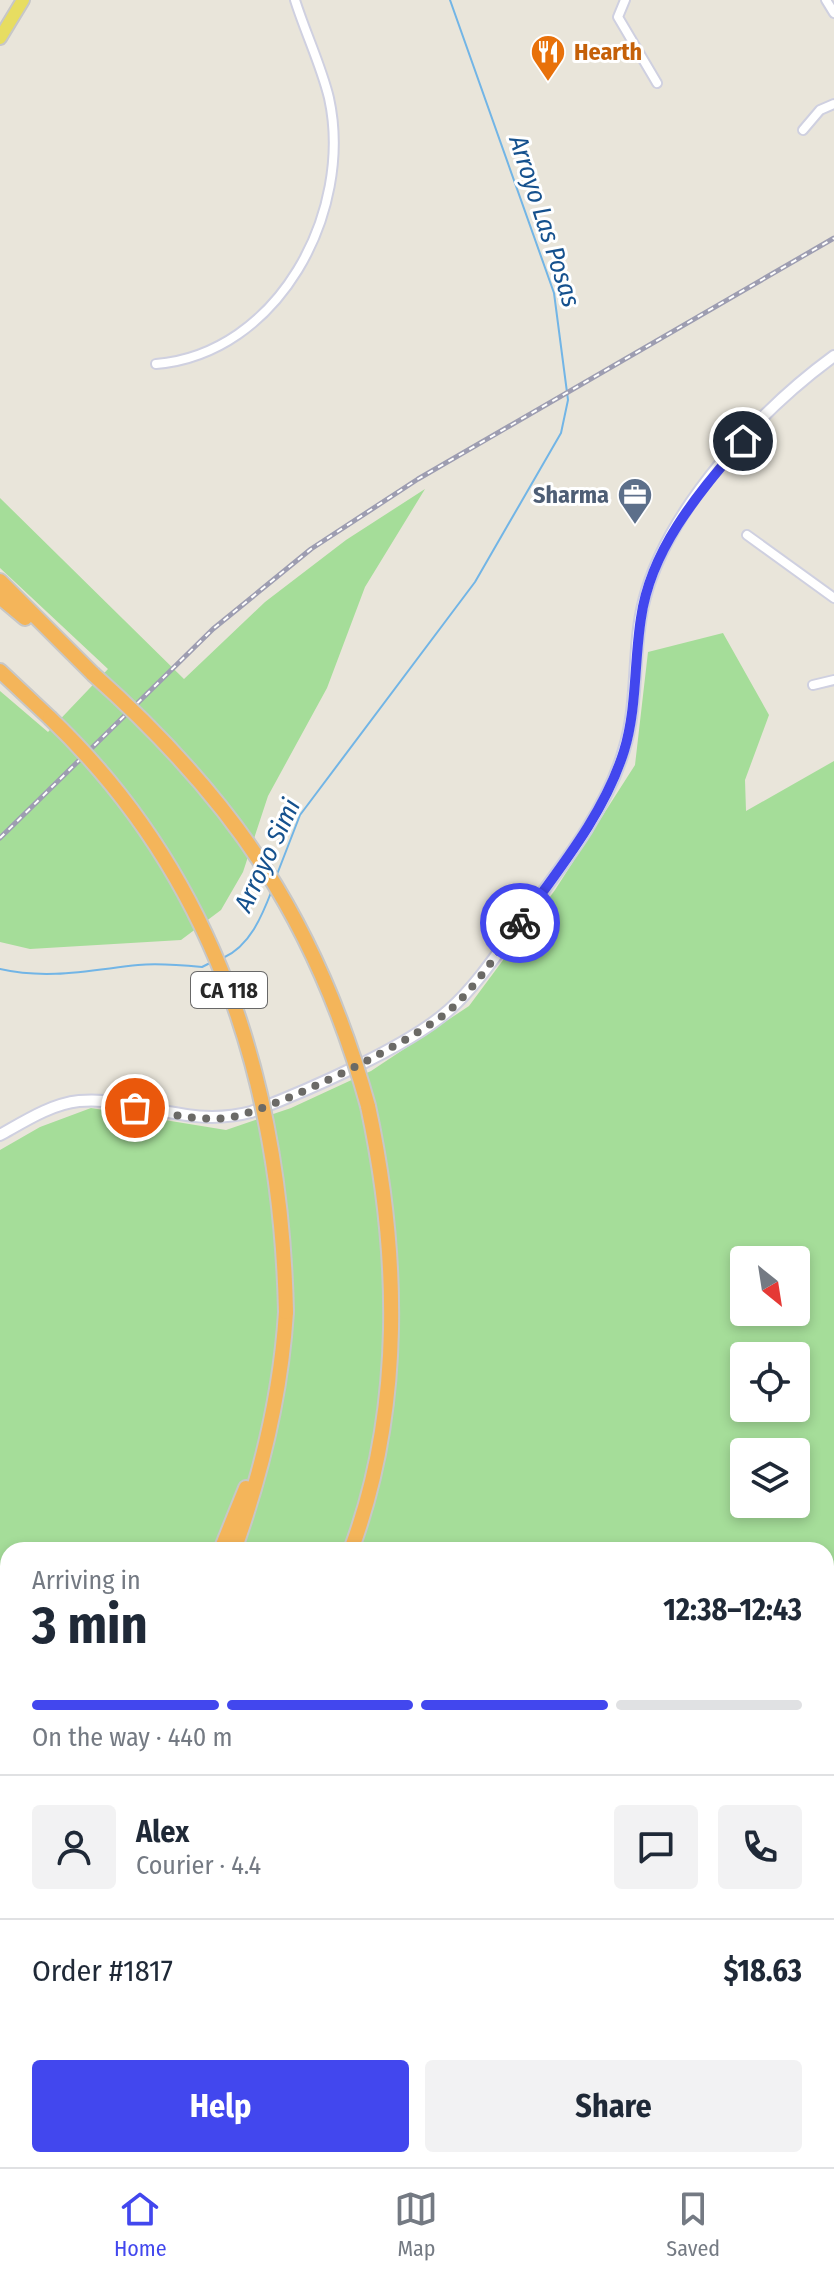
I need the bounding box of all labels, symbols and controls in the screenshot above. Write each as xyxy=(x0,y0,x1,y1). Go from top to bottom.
restaurant icon: Hearth xyxy=(529,33,567,83)
place label: Hearth xyxy=(574,38,642,66)
water label: Arroyo Las Posas xyxy=(502,131,587,311)
pin xyxy=(709,407,777,475)
icon: home xyxy=(721,419,765,463)
office icon: Sharma xyxy=(616,476,654,526)
place label: Sharma xyxy=(533,481,609,509)
water label: Arroyo Simi xyxy=(227,793,307,918)
courier xyxy=(480,883,560,963)
icon: bike xyxy=(498,901,542,945)
road number: CA 118 xyxy=(191,972,267,1008)
pin xyxy=(101,1074,169,1142)
icon: bag xyxy=(113,1086,157,1130)
north arrow xyxy=(730,1246,810,1326)
map controls xyxy=(730,1246,810,1518)
button: locate xyxy=(730,1342,810,1422)
button: layers xyxy=(730,1438,810,1518)
text: Arriving in xyxy=(32,1565,141,1596)
text: 12:38–12:43 xyxy=(663,1592,802,1628)
text: 3 min xyxy=(32,1594,148,1657)
text: On the way · 440 m xyxy=(32,1722,233,1753)
button: person xyxy=(32,1805,116,1889)
button: chat xyxy=(614,1805,698,1889)
button: phone xyxy=(718,1805,802,1889)
text: Alex xyxy=(136,1814,189,1850)
text: Courier · 4.4 xyxy=(136,1850,261,1881)
text: Order #1817 xyxy=(32,1953,173,1989)
text: $18.63 xyxy=(723,1953,802,1989)
button: Help xyxy=(32,2060,409,2152)
button: Share xyxy=(425,2060,802,2152)
tab: Home xyxy=(114,2187,167,2262)
tab: Map xyxy=(394,2187,438,2262)
tab: Saved xyxy=(666,2187,720,2262)

